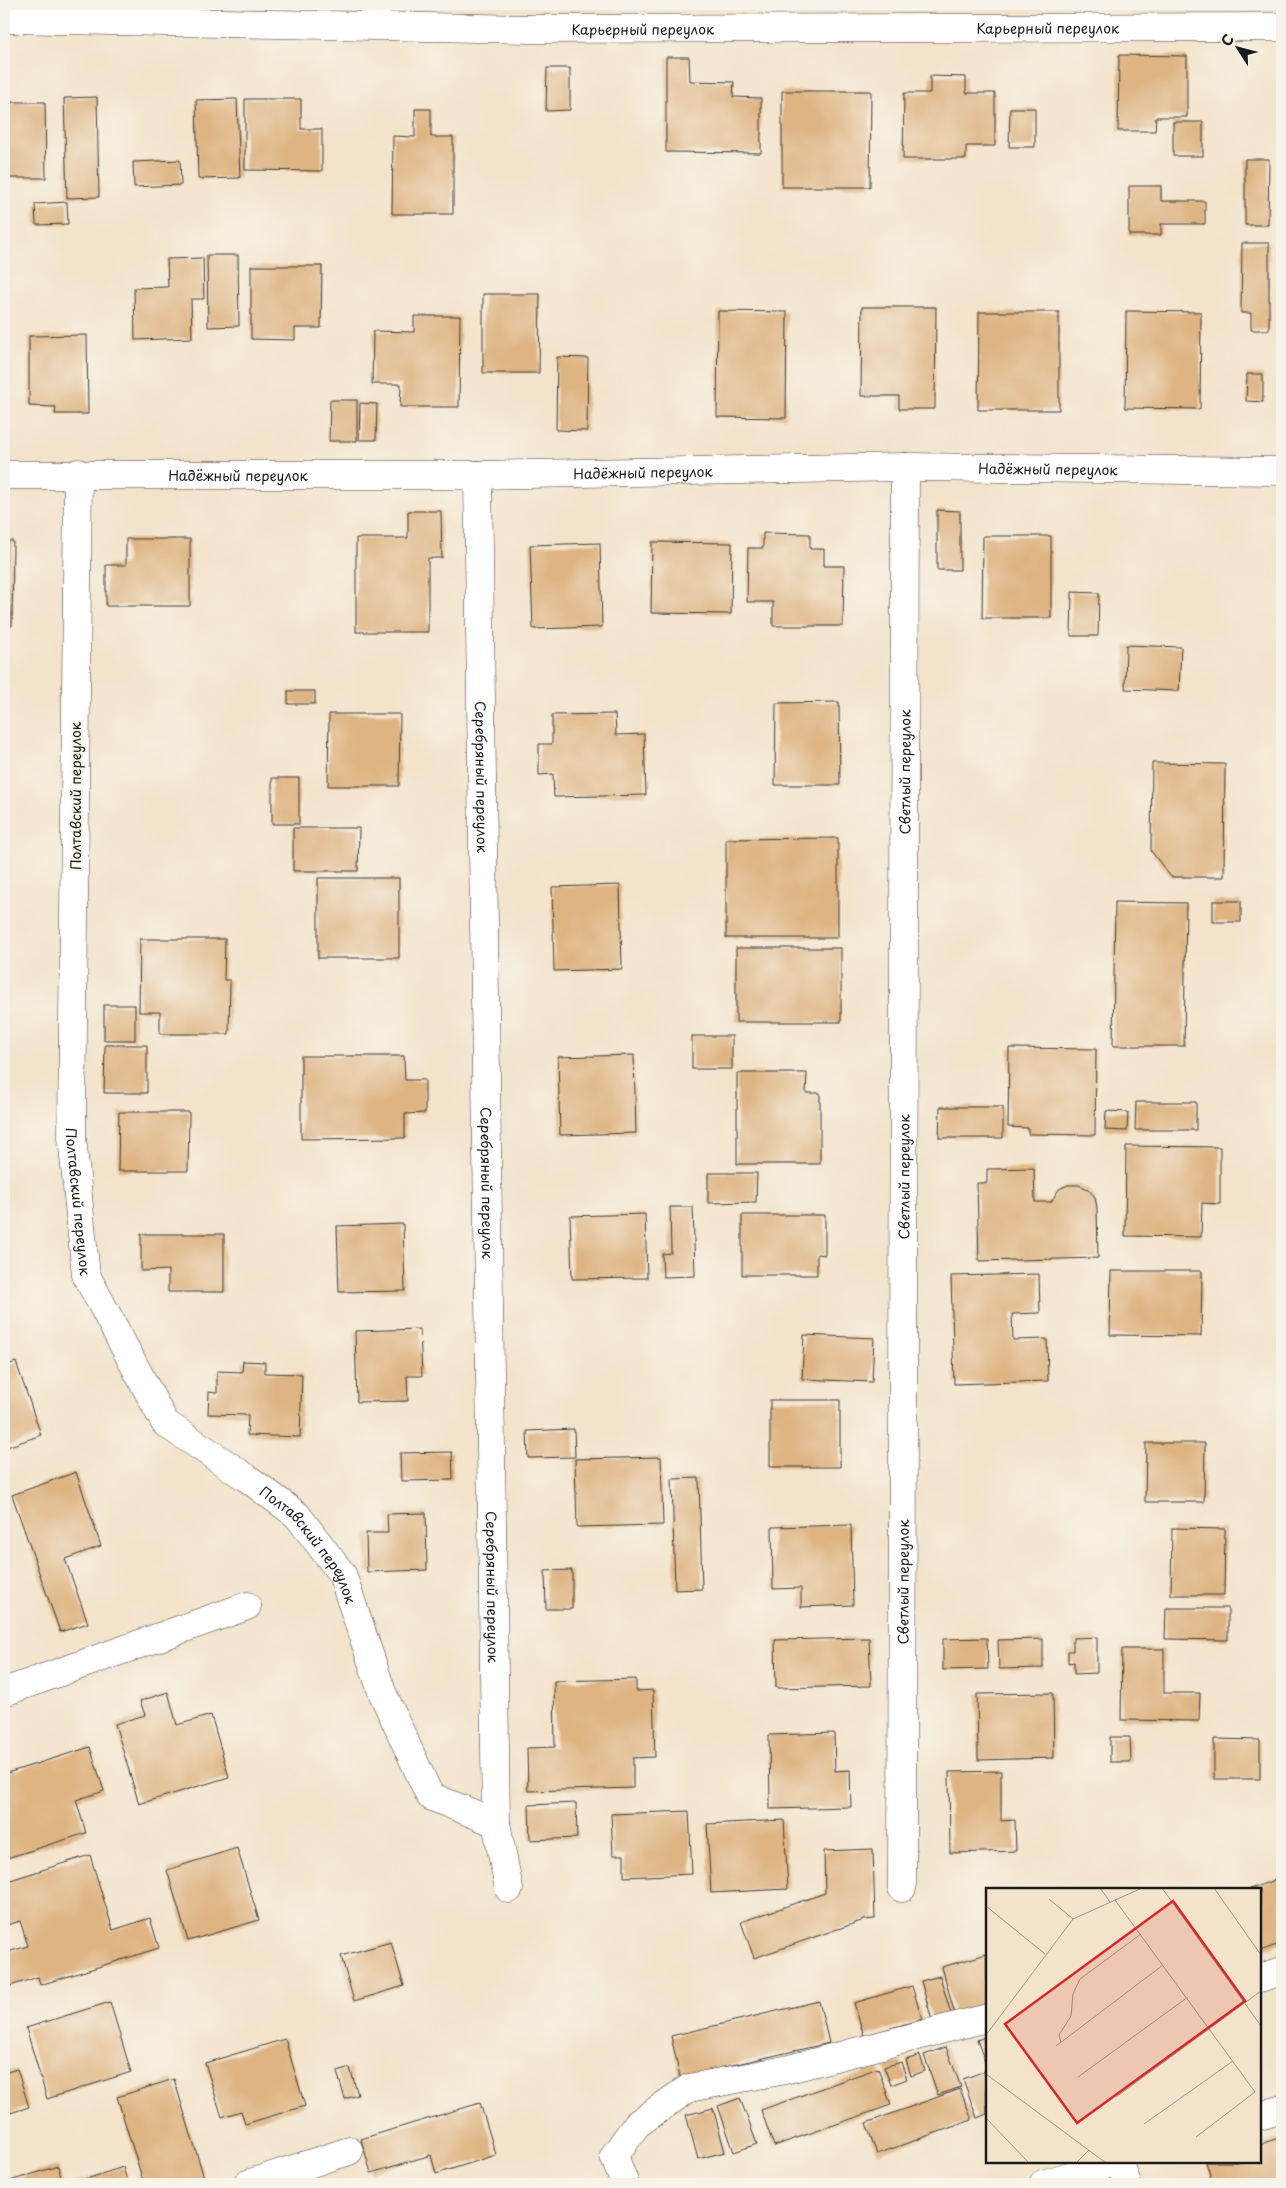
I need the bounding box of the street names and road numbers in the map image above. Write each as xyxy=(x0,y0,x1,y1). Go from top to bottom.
street label: Карьерный переулок xyxy=(977,17,1120,38)
street label: Карьерный переулок xyxy=(572,18,715,39)
street label: Надёжный переулок xyxy=(978,457,1119,480)
street label: Надёжный переулок xyxy=(573,460,714,484)
street label: Надёжный переулок xyxy=(168,465,308,486)
street label: Серебряный переулок xyxy=(471,701,494,854)
street label: Светлый переулок xyxy=(894,709,915,835)
street label: Полтавский переулок xyxy=(65,721,86,870)
street label: Серебряный переулок xyxy=(476,1107,499,1260)
street label: Светлый переулок xyxy=(893,1114,914,1240)
street label: Полтавский переулок xyxy=(61,1128,97,1277)
street label: Полтавский переулок xyxy=(256,1481,362,1607)
street label: Серебряный переулок xyxy=(481,1511,504,1664)
street label: Светлый переулок xyxy=(892,1519,913,1645)

